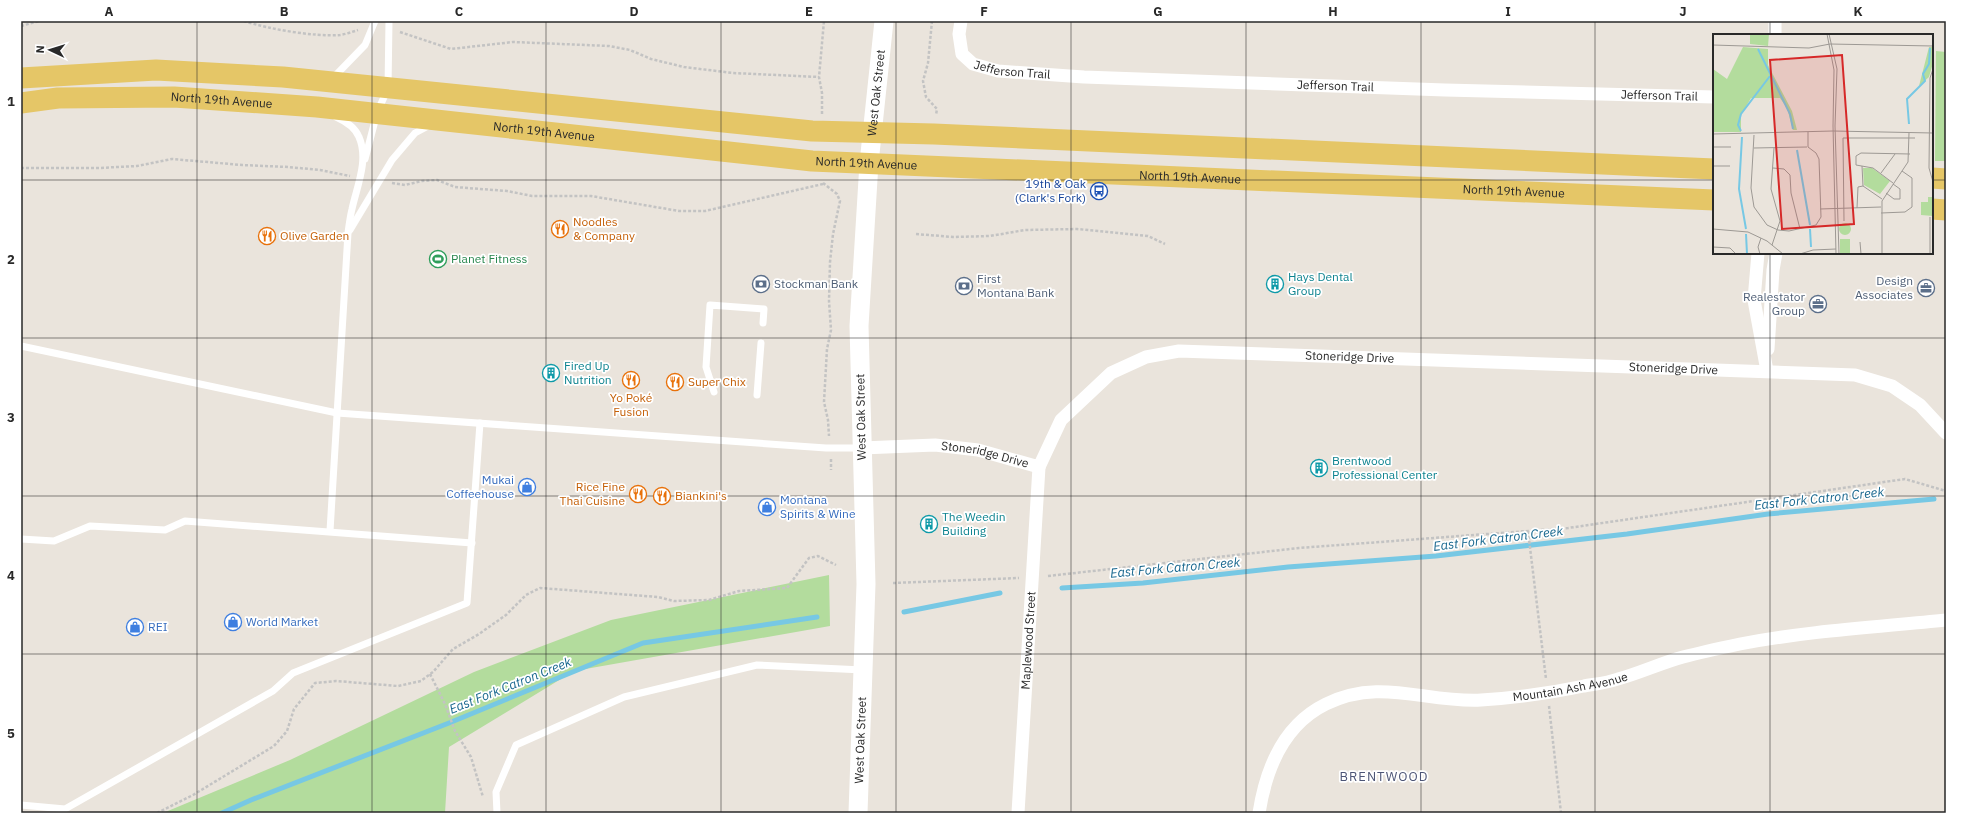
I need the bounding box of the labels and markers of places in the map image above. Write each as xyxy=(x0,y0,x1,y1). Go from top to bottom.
place label: 19th & Oak (Clark's Fork) xyxy=(1015,176,1087,205)
bus stop icon: 19th & Oak (Clark's Fork) xyxy=(1089,181,1109,201)
place label: Noodles & Company xyxy=(573,214,635,243)
restaurant icon: Noodles & Company xyxy=(550,219,570,239)
restaurant icon: Olive Garden xyxy=(257,226,277,246)
place label: Olive Garden xyxy=(280,228,349,243)
sports icon: Planet Fitness xyxy=(428,249,448,269)
place label: Planet Fitness xyxy=(451,251,527,266)
place label: Hays Dental Group xyxy=(1288,269,1353,298)
place label: First Montana Bank xyxy=(977,271,1055,300)
place label: Design Associates xyxy=(1855,273,1913,302)
bank icon: Stockman Bank xyxy=(751,274,771,294)
building icon: Hays Dental Group xyxy=(1265,274,1285,294)
place label: Stockman Bank xyxy=(774,276,859,291)
bank icon: First Montana Bank xyxy=(954,276,974,296)
office icon: Design Associates xyxy=(1916,278,1936,298)
place label: Realestator Group xyxy=(1743,289,1806,318)
office icon: Realestator Group xyxy=(1808,294,1828,314)
place label: Fired Up Nutrition xyxy=(564,358,612,387)
building icon: Fired Up Nutrition xyxy=(541,363,561,383)
restaurant icon: Yo Poké Fusion xyxy=(621,370,641,390)
restaurant icon: Super Chix xyxy=(665,372,685,392)
place label: Super Chix xyxy=(688,374,746,389)
place label: Yo Poké Fusion xyxy=(610,390,653,419)
place label: Brentwood Professional Center xyxy=(1332,453,1438,482)
building icon: Brentwood Professional Center xyxy=(1309,458,1329,478)
place label: Mukai Coffeehouse xyxy=(446,472,514,501)
shop icon: Mukai Coffeehouse xyxy=(517,477,537,497)
place label: Rice Fine Thai Cuisine xyxy=(560,479,625,508)
restaurant icon: Rice Fine Thai Cuisine xyxy=(628,484,648,504)
restaurant icon: Biankini's xyxy=(652,486,672,506)
place label: Biankini's xyxy=(675,488,727,503)
place label: Montana Spirits & Wine xyxy=(780,492,856,521)
shop icon: Montana Spirits & Wine xyxy=(757,497,777,517)
place label: The Weedin Building xyxy=(942,509,1006,538)
building icon: The Weedin Building xyxy=(919,514,939,534)
shop icon: World Market xyxy=(223,612,243,632)
place label: World Market xyxy=(246,614,318,629)
shop icon: REI xyxy=(125,617,145,637)
place label: REI xyxy=(148,619,168,634)

